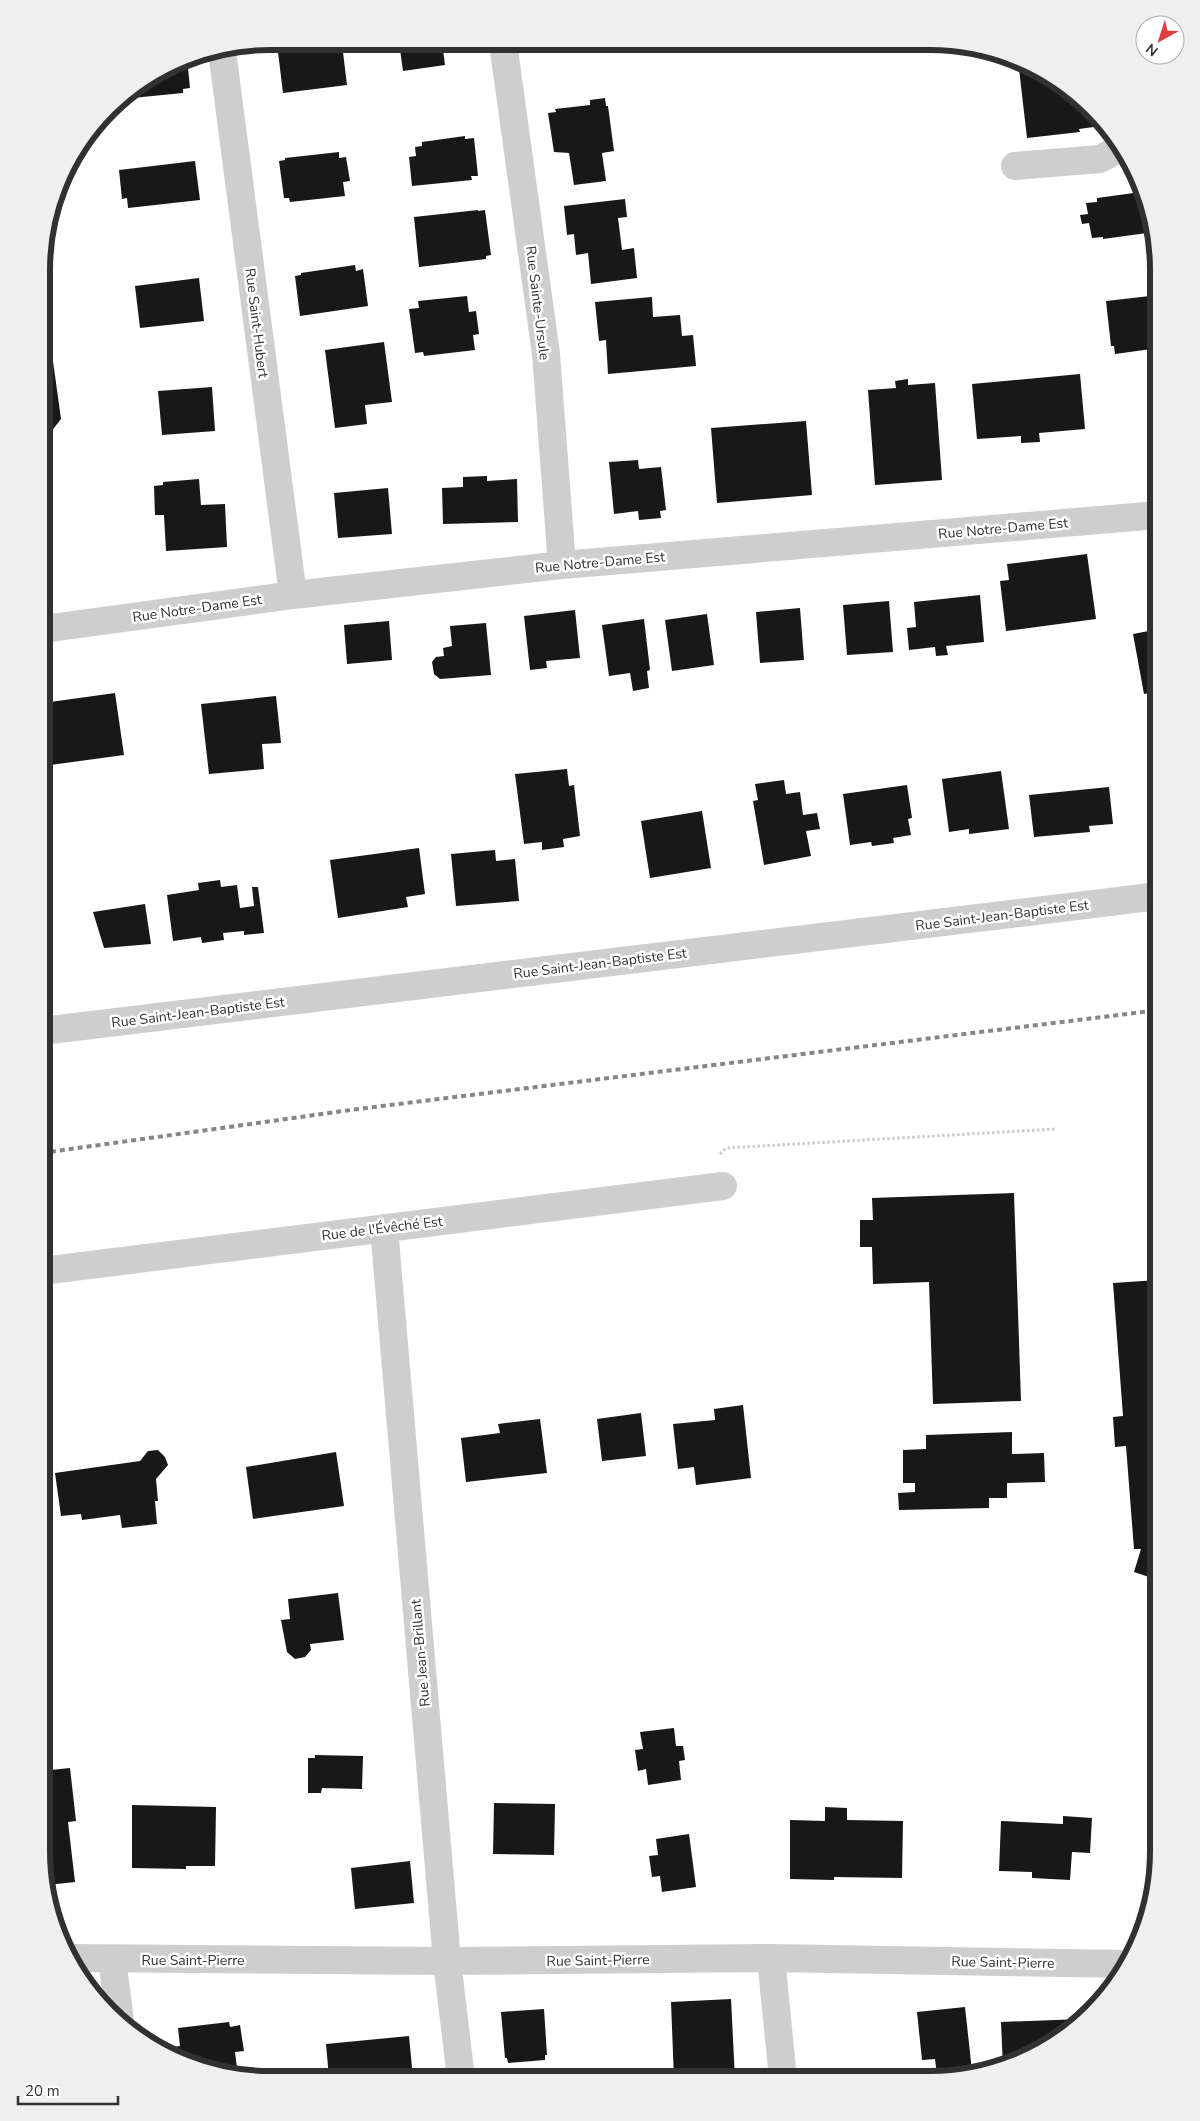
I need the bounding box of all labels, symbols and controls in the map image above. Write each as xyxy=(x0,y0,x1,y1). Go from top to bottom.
north arrow xyxy=(1135,15,1185,65)
text: N xyxy=(1142,39,1162,60)
street label: Rue Sainte-Ursule xyxy=(521,245,554,361)
street label: Rue Saint-Hubert xyxy=(240,267,273,379)
street label: Rue Notre-Dame Est xyxy=(937,513,1069,544)
street label: Rue Notre-Dame Est xyxy=(534,547,666,578)
street label: Rue Notre-Dame Est xyxy=(131,590,263,627)
street label: Rue Saint-Jean-Baptiste Est xyxy=(914,895,1090,936)
street label: Rue Saint-Jean-Baptiste Est xyxy=(512,943,688,984)
street label: Rue Saint-Jean-Baptiste Est xyxy=(110,992,286,1033)
street label: Rue de l'Évêché Est xyxy=(320,1212,444,1245)
street label: Rue Jean-Brillant xyxy=(406,1598,435,1708)
street label: Rue Saint-Pierre xyxy=(546,1950,650,1971)
street label: Rue Saint-Pierre xyxy=(141,1951,245,1970)
street label: Rue Saint-Pierre xyxy=(951,1952,1055,1973)
scale bar xyxy=(18,2074,118,2106)
text: 20 m xyxy=(25,2081,60,2101)

